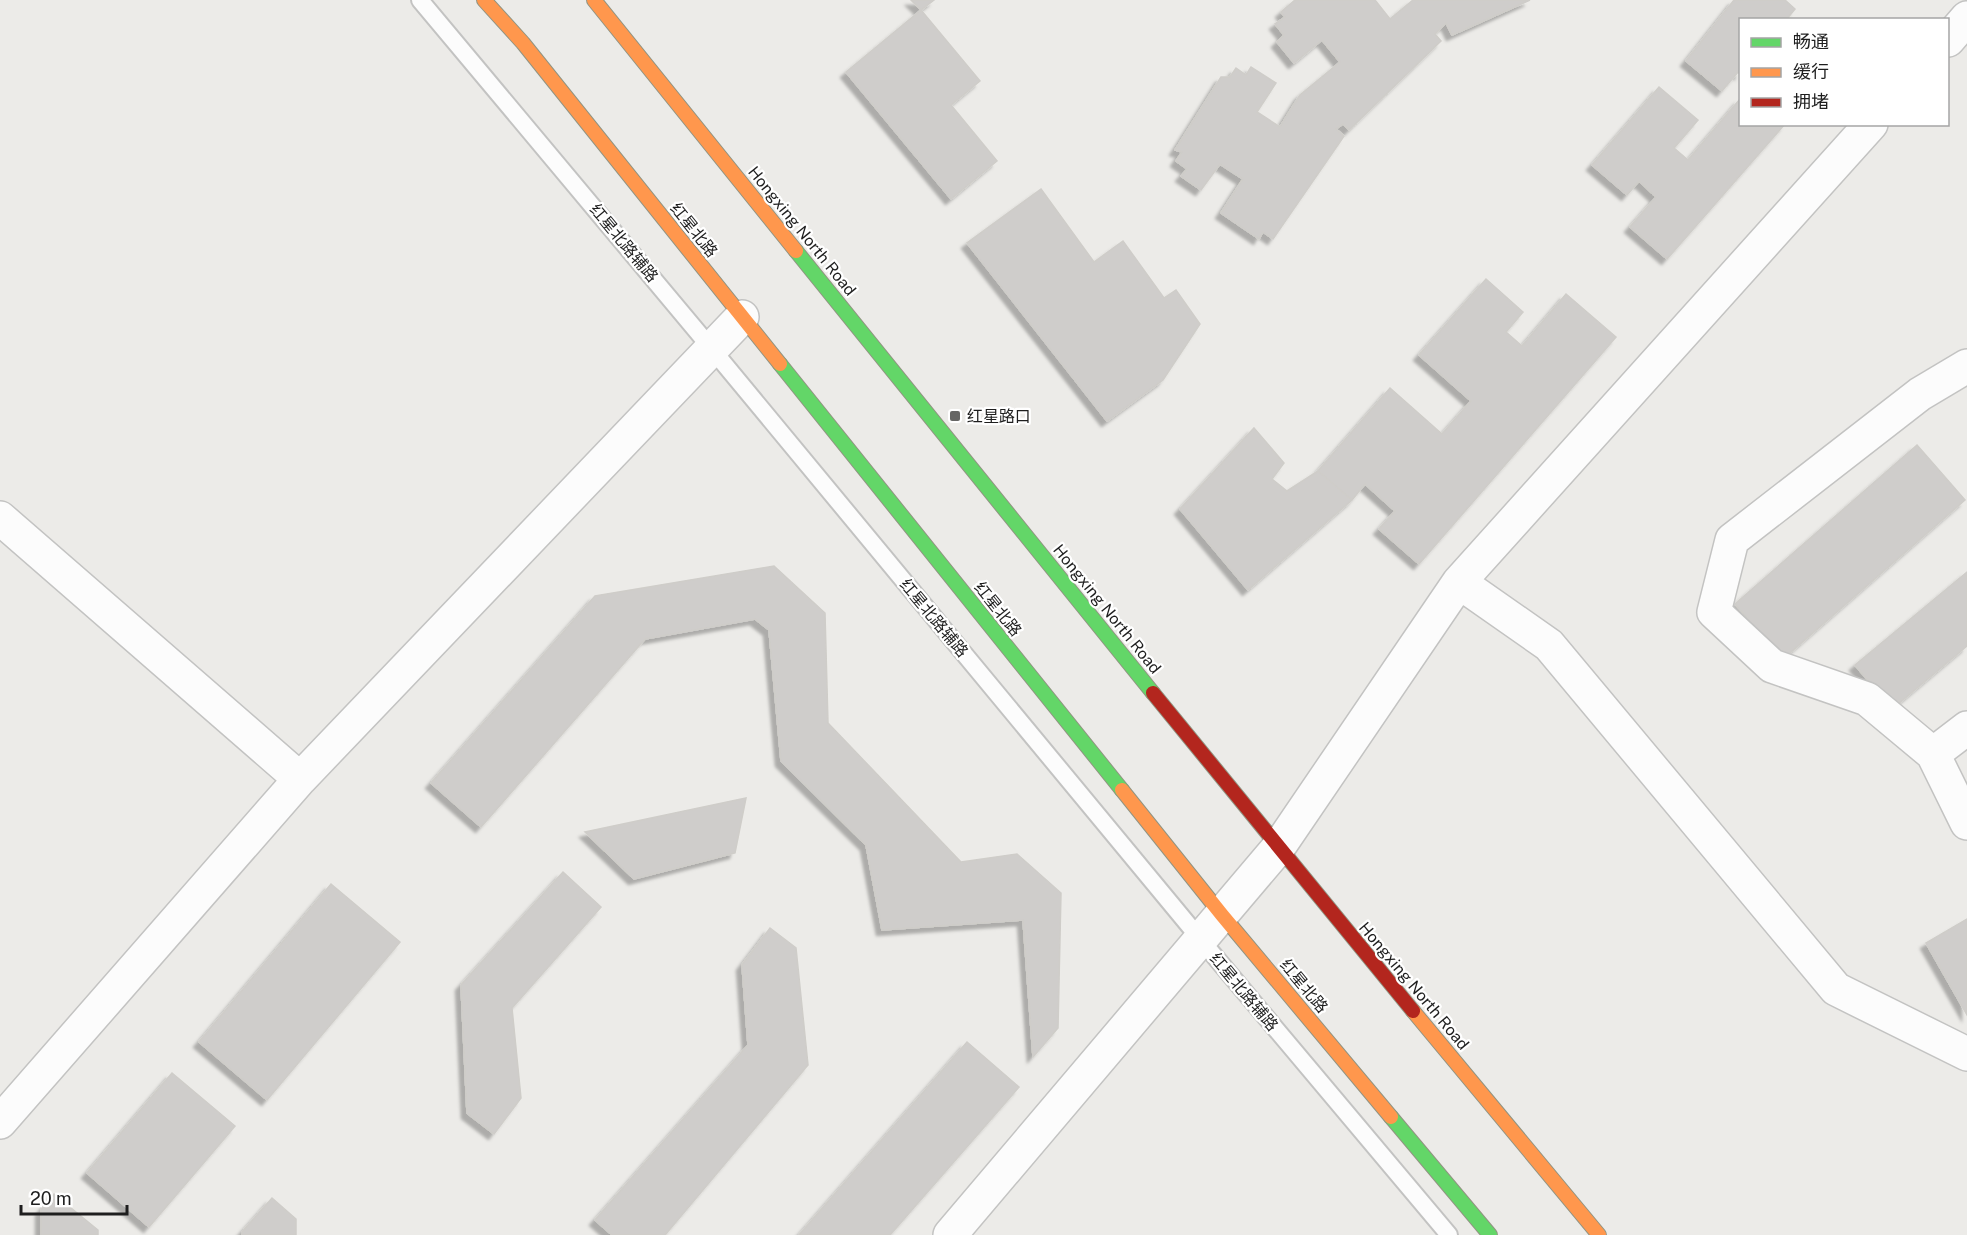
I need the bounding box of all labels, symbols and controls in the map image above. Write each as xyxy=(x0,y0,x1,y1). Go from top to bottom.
legend xyxy=(1739,18,1949,126)
text: 畅通 xyxy=(1793,31,1829,52)
text: 缓行 xyxy=(1793,61,1829,82)
text: 拥堵 xyxy=(1793,91,1829,112)
street label: Hongxing North Road xyxy=(744,163,860,299)
street label: 红星北路 xyxy=(666,199,722,261)
street label: 红星北路辅路 xyxy=(586,200,662,286)
place label: 红星路口 xyxy=(967,407,1031,426)
marker: 红星路口 xyxy=(948,409,962,423)
street label: Hongxing North Road xyxy=(1049,541,1165,677)
street label: 红星北路辅路 xyxy=(896,575,972,661)
street label: 红星北路 xyxy=(970,578,1026,640)
street label: Hongxing North Road xyxy=(1355,918,1473,1054)
street label: 红星北路辅路 xyxy=(1206,949,1282,1035)
street label: 红星北路 xyxy=(1276,955,1332,1017)
scale bar xyxy=(21,1178,128,1216)
text: 20 m xyxy=(30,1188,72,1209)

